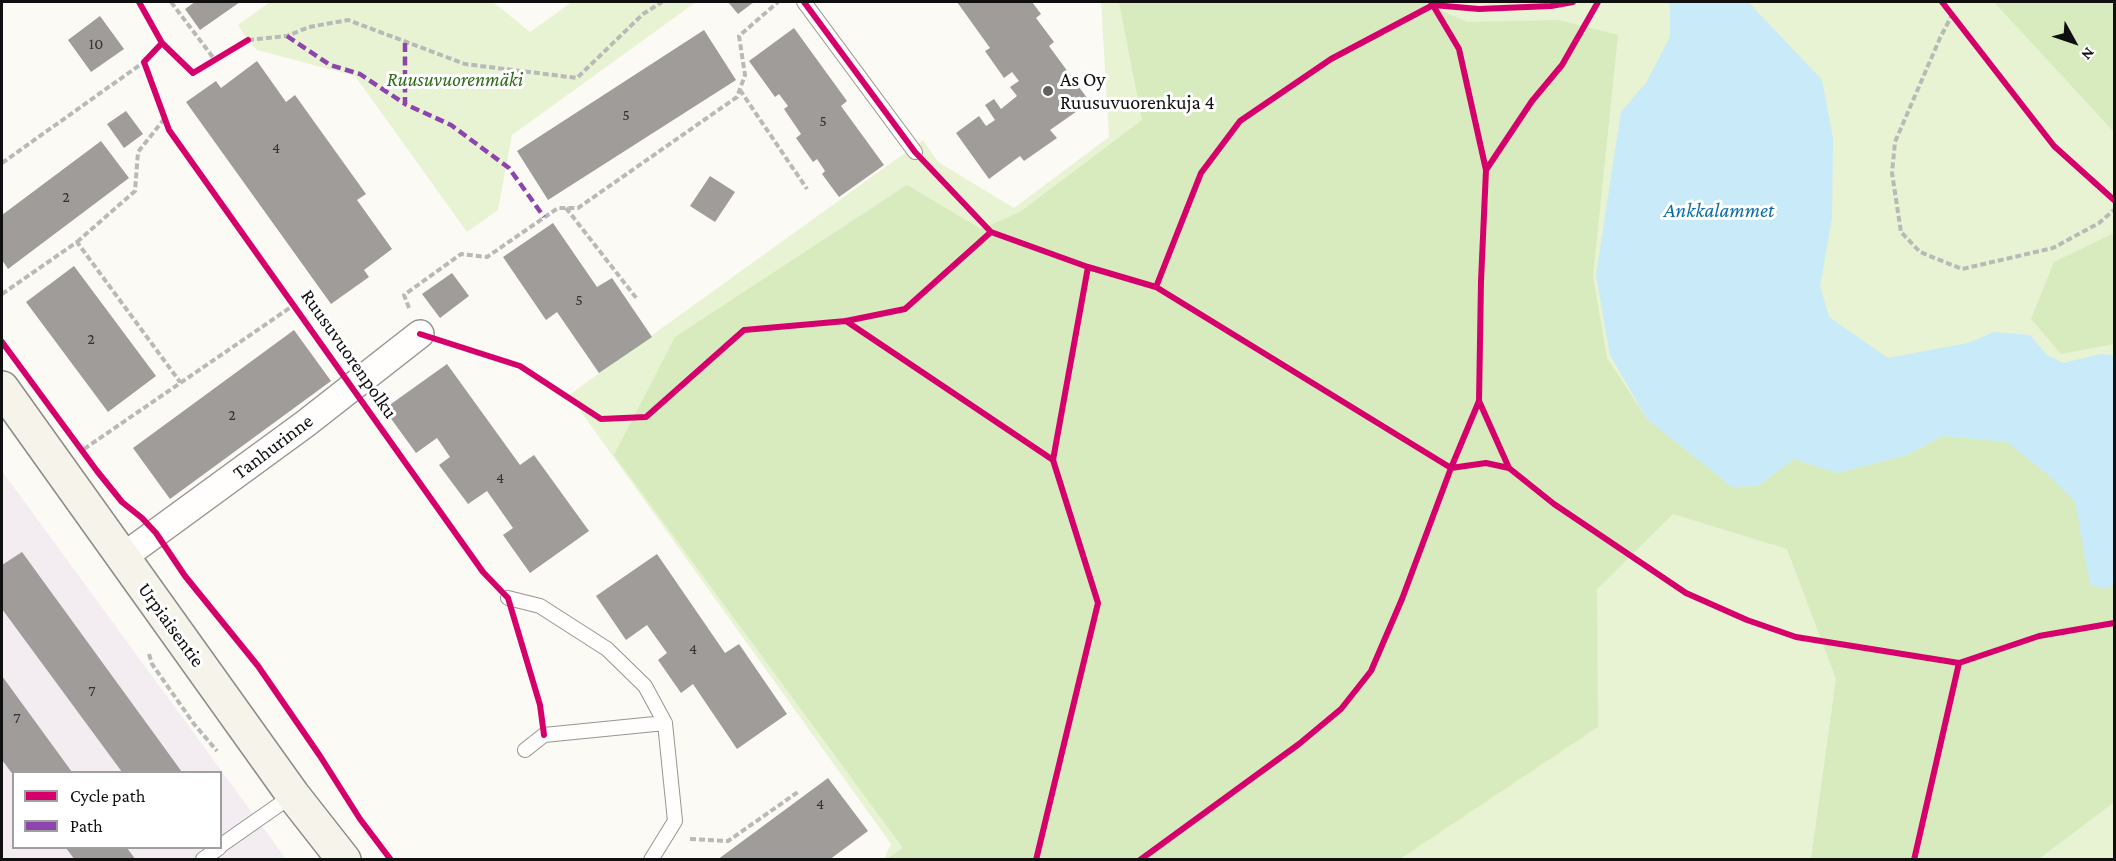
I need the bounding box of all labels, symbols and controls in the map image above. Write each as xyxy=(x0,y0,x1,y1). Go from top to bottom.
north arrow xyxy=(2044,12,2104,72)
house number: 10 xyxy=(89,34,103,54)
text: N xyxy=(2078,44,2098,64)
park label: Ruusuvuorenmäki xyxy=(387,68,523,92)
place label: As Oy Ruusuvuorenkuja 4 xyxy=(1060,68,1215,115)
marker: As Oy Ruusuvuorenkuja 4 xyxy=(1041,84,1055,98)
house number: 5 xyxy=(622,105,630,125)
house number: 5 xyxy=(819,111,827,131)
house number: 4 xyxy=(272,138,280,158)
house number: 2 xyxy=(62,187,70,207)
water label: Ankkalammet xyxy=(1664,198,1774,224)
street label: Ruusuvuorenpolku xyxy=(296,285,402,423)
house number: 5 xyxy=(575,290,583,310)
house number: 2 xyxy=(87,329,95,349)
house number: 2 xyxy=(228,405,236,425)
street label: Tanhurinne xyxy=(228,409,318,485)
house number: 4 xyxy=(496,468,504,488)
street label: Urpiaisentie xyxy=(132,578,210,672)
house number: 4 xyxy=(689,639,697,659)
house number: 7 xyxy=(88,681,96,701)
house number: 7 xyxy=(13,708,21,728)
legend xyxy=(12,771,222,849)
text: Cycle path xyxy=(70,786,145,806)
house number: 4 xyxy=(816,794,824,814)
text: Path xyxy=(70,816,103,836)

